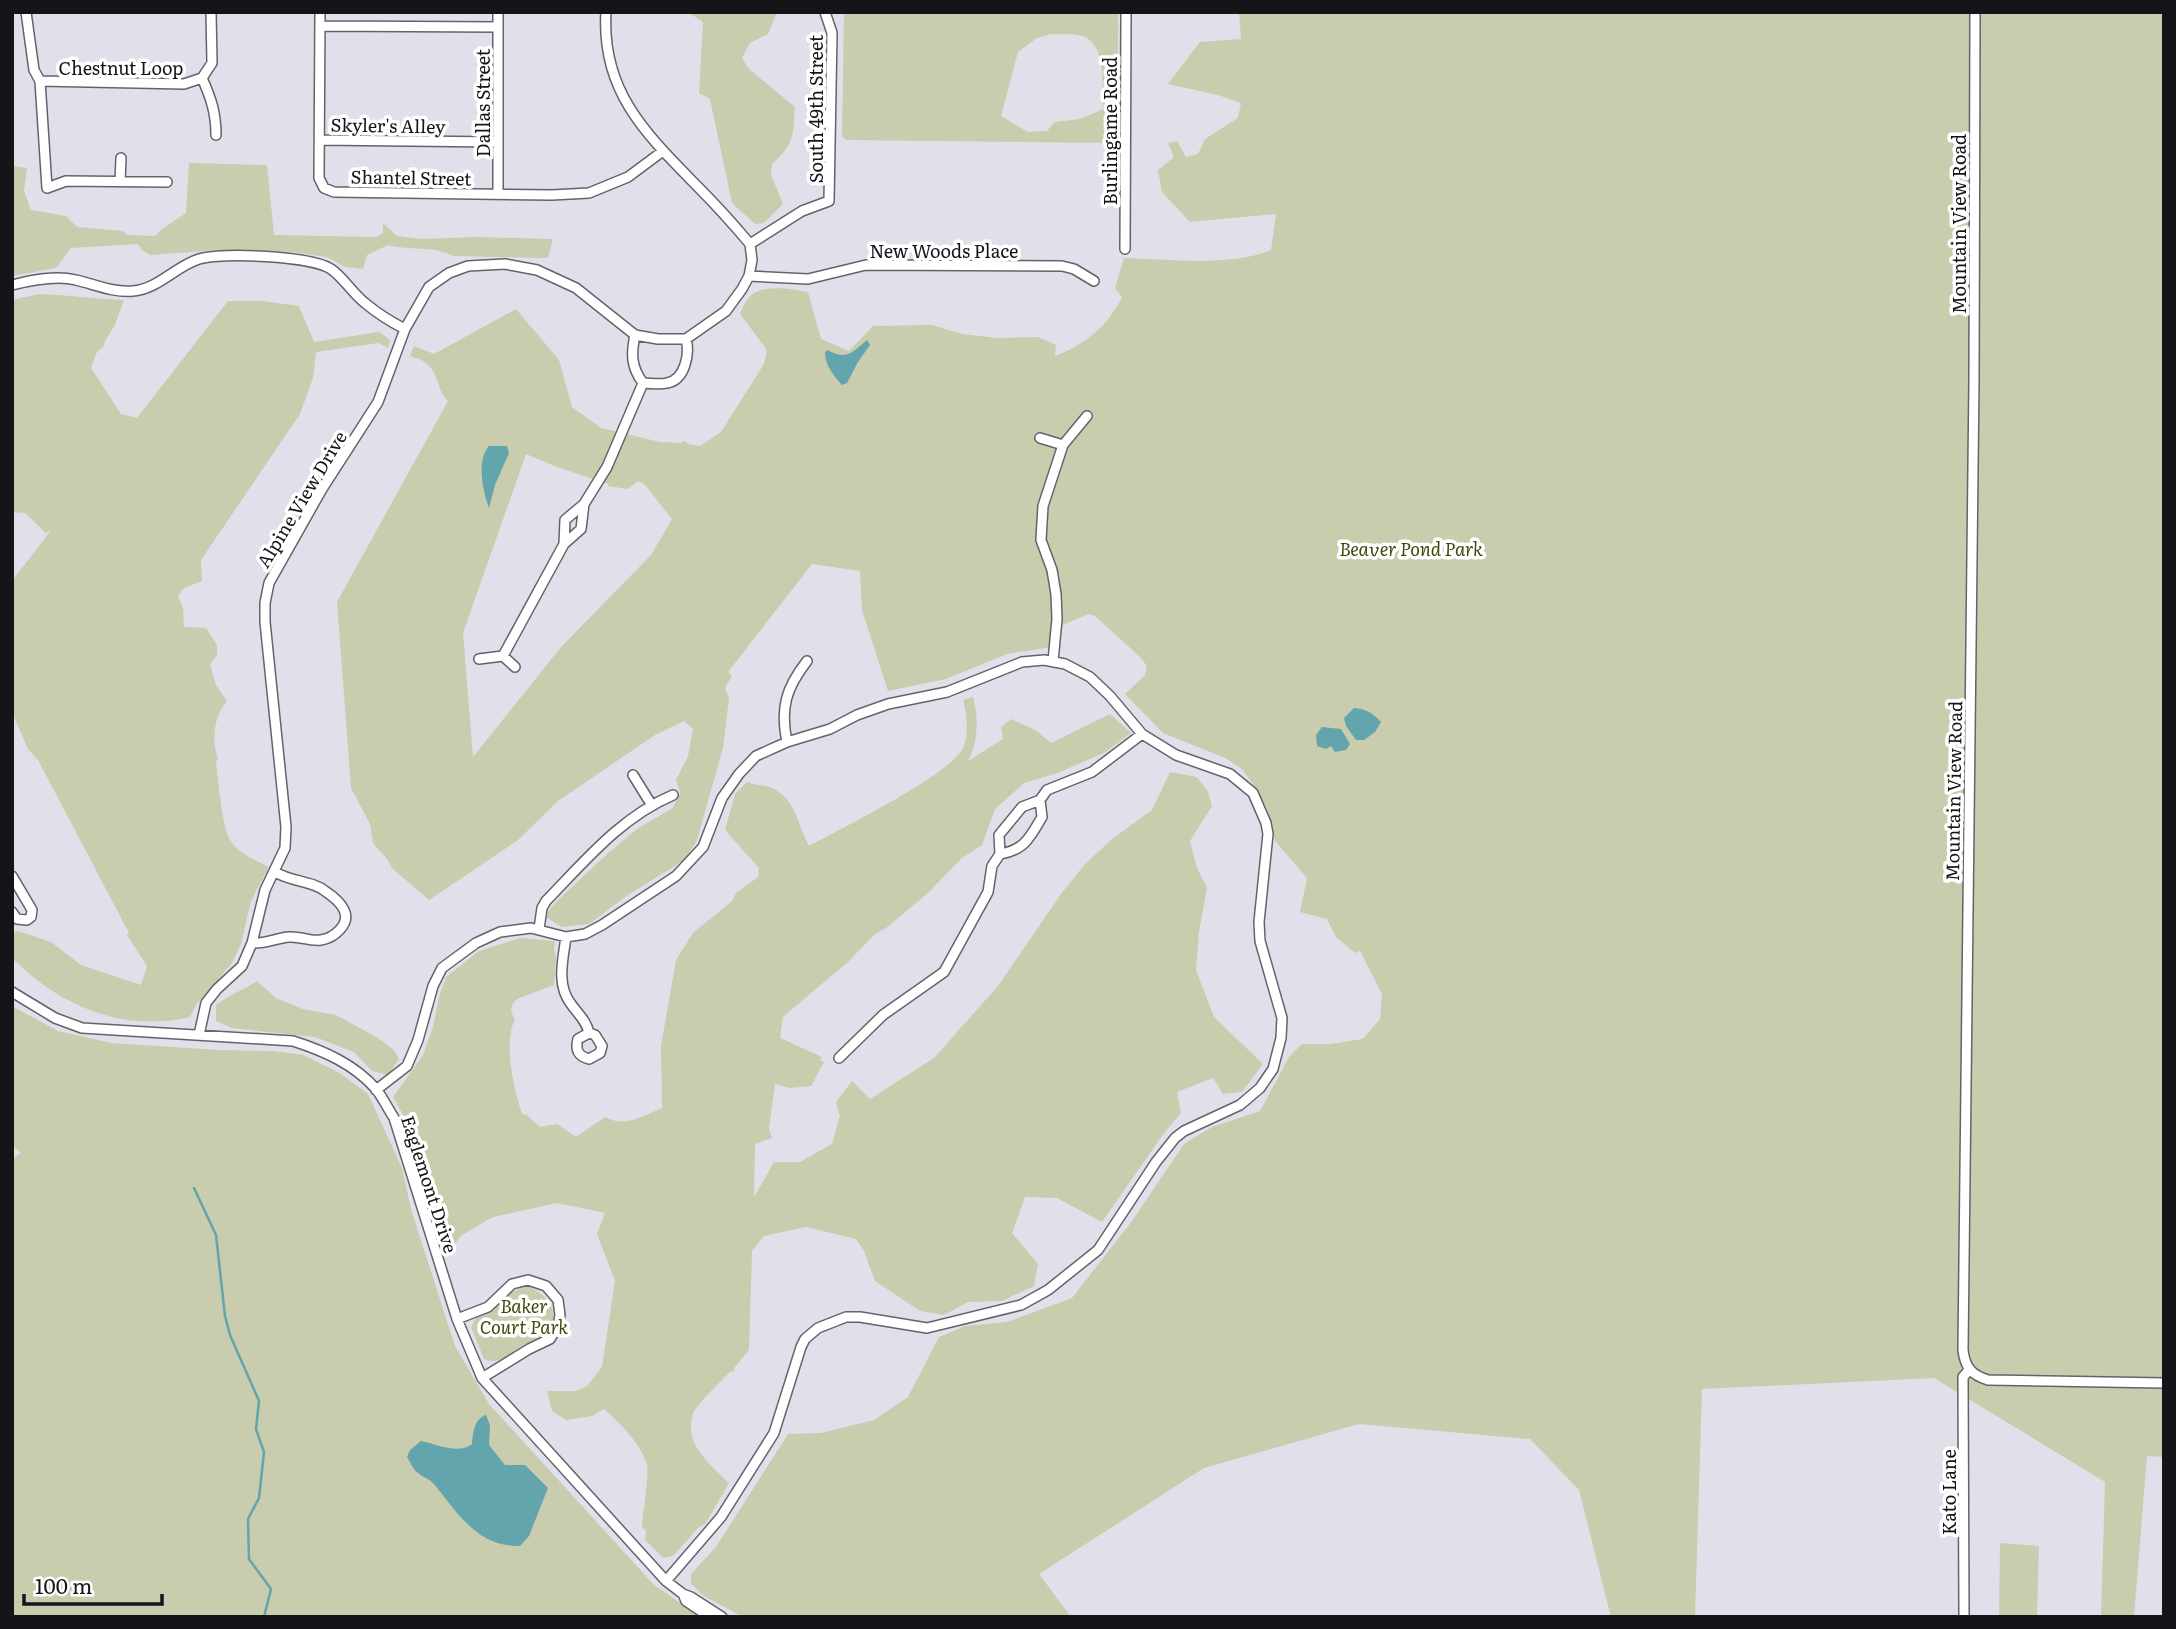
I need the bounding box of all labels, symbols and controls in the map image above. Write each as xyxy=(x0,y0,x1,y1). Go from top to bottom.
street label: South 49th Street xyxy=(802,34,829,183)
street label: Dallas Street xyxy=(469,48,496,157)
street label: Chestnut Loop xyxy=(59,54,183,81)
street label: Burlingame Road xyxy=(1096,57,1123,205)
street label: Skyler's Alley xyxy=(330,110,446,140)
street label: Mountain View Road xyxy=(1945,134,1972,314)
street label: Shantel Street xyxy=(350,162,472,192)
street label: New Woods Place xyxy=(870,237,1018,264)
street label: Alpine View Drive xyxy=(249,425,353,573)
park label: Beaver Pond Park xyxy=(1339,535,1483,562)
street label: Mountain View Road xyxy=(1938,701,1968,881)
street label: Eaglemont Drive xyxy=(395,1112,465,1256)
park label: Baker Court Park xyxy=(480,1292,568,1340)
street label: Kato Lane xyxy=(1935,1449,1962,1535)
scale bar xyxy=(24,1562,163,1606)
text: 100 m xyxy=(35,1569,92,1600)

